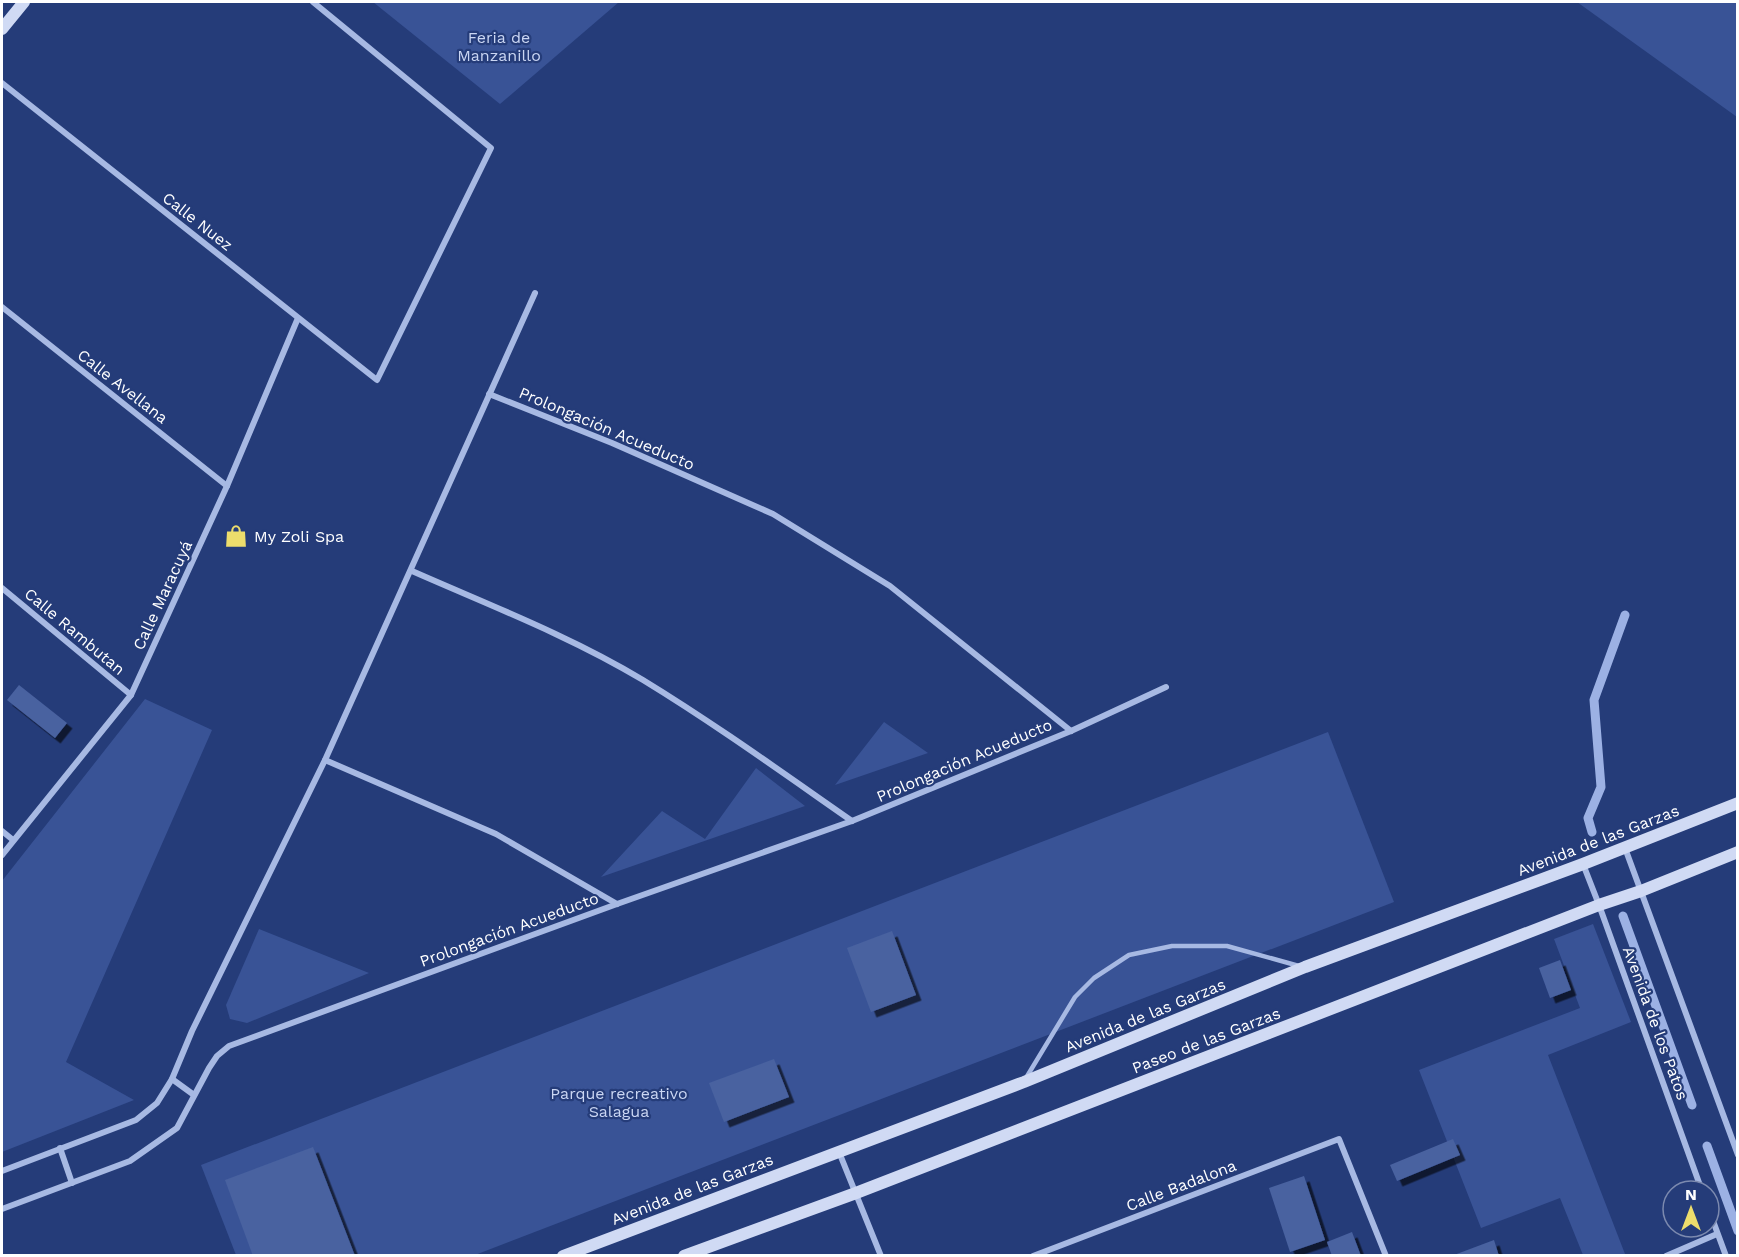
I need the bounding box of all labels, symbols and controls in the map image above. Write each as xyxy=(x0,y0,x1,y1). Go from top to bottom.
park label: Feria de Manzanillo xyxy=(457,28,541,65)
street label: Calle Nuez xyxy=(159,188,237,255)
street label: Calle Avellana xyxy=(74,345,172,428)
street label: Prolongación Acueducto xyxy=(516,383,697,474)
shop icon: My Zoli Spa xyxy=(223,523,249,549)
place label: My Zoli Spa xyxy=(254,527,344,546)
street label: Calle Maracuyá xyxy=(129,538,196,653)
street label: Calle Rambutan xyxy=(21,584,129,679)
street label: Prolongación Acueducto xyxy=(874,715,1055,806)
street label: Avenida de las Garzas xyxy=(1515,801,1682,880)
street label: Prolongación Acueducto xyxy=(417,888,601,971)
street label: Avenida de los Patos xyxy=(1619,944,1692,1103)
street label: Avenida de las Garzas xyxy=(1062,974,1228,1056)
street label: Paseo de las Garzas xyxy=(1129,1003,1283,1078)
park label: Parque recreativo Salagua xyxy=(550,1084,688,1121)
street label: Avenida de las Garzas xyxy=(609,1150,776,1229)
street label: Calle Badalona xyxy=(1123,1156,1239,1215)
north arrow xyxy=(1661,1179,1721,1239)
text: N xyxy=(1685,1185,1697,1204)

